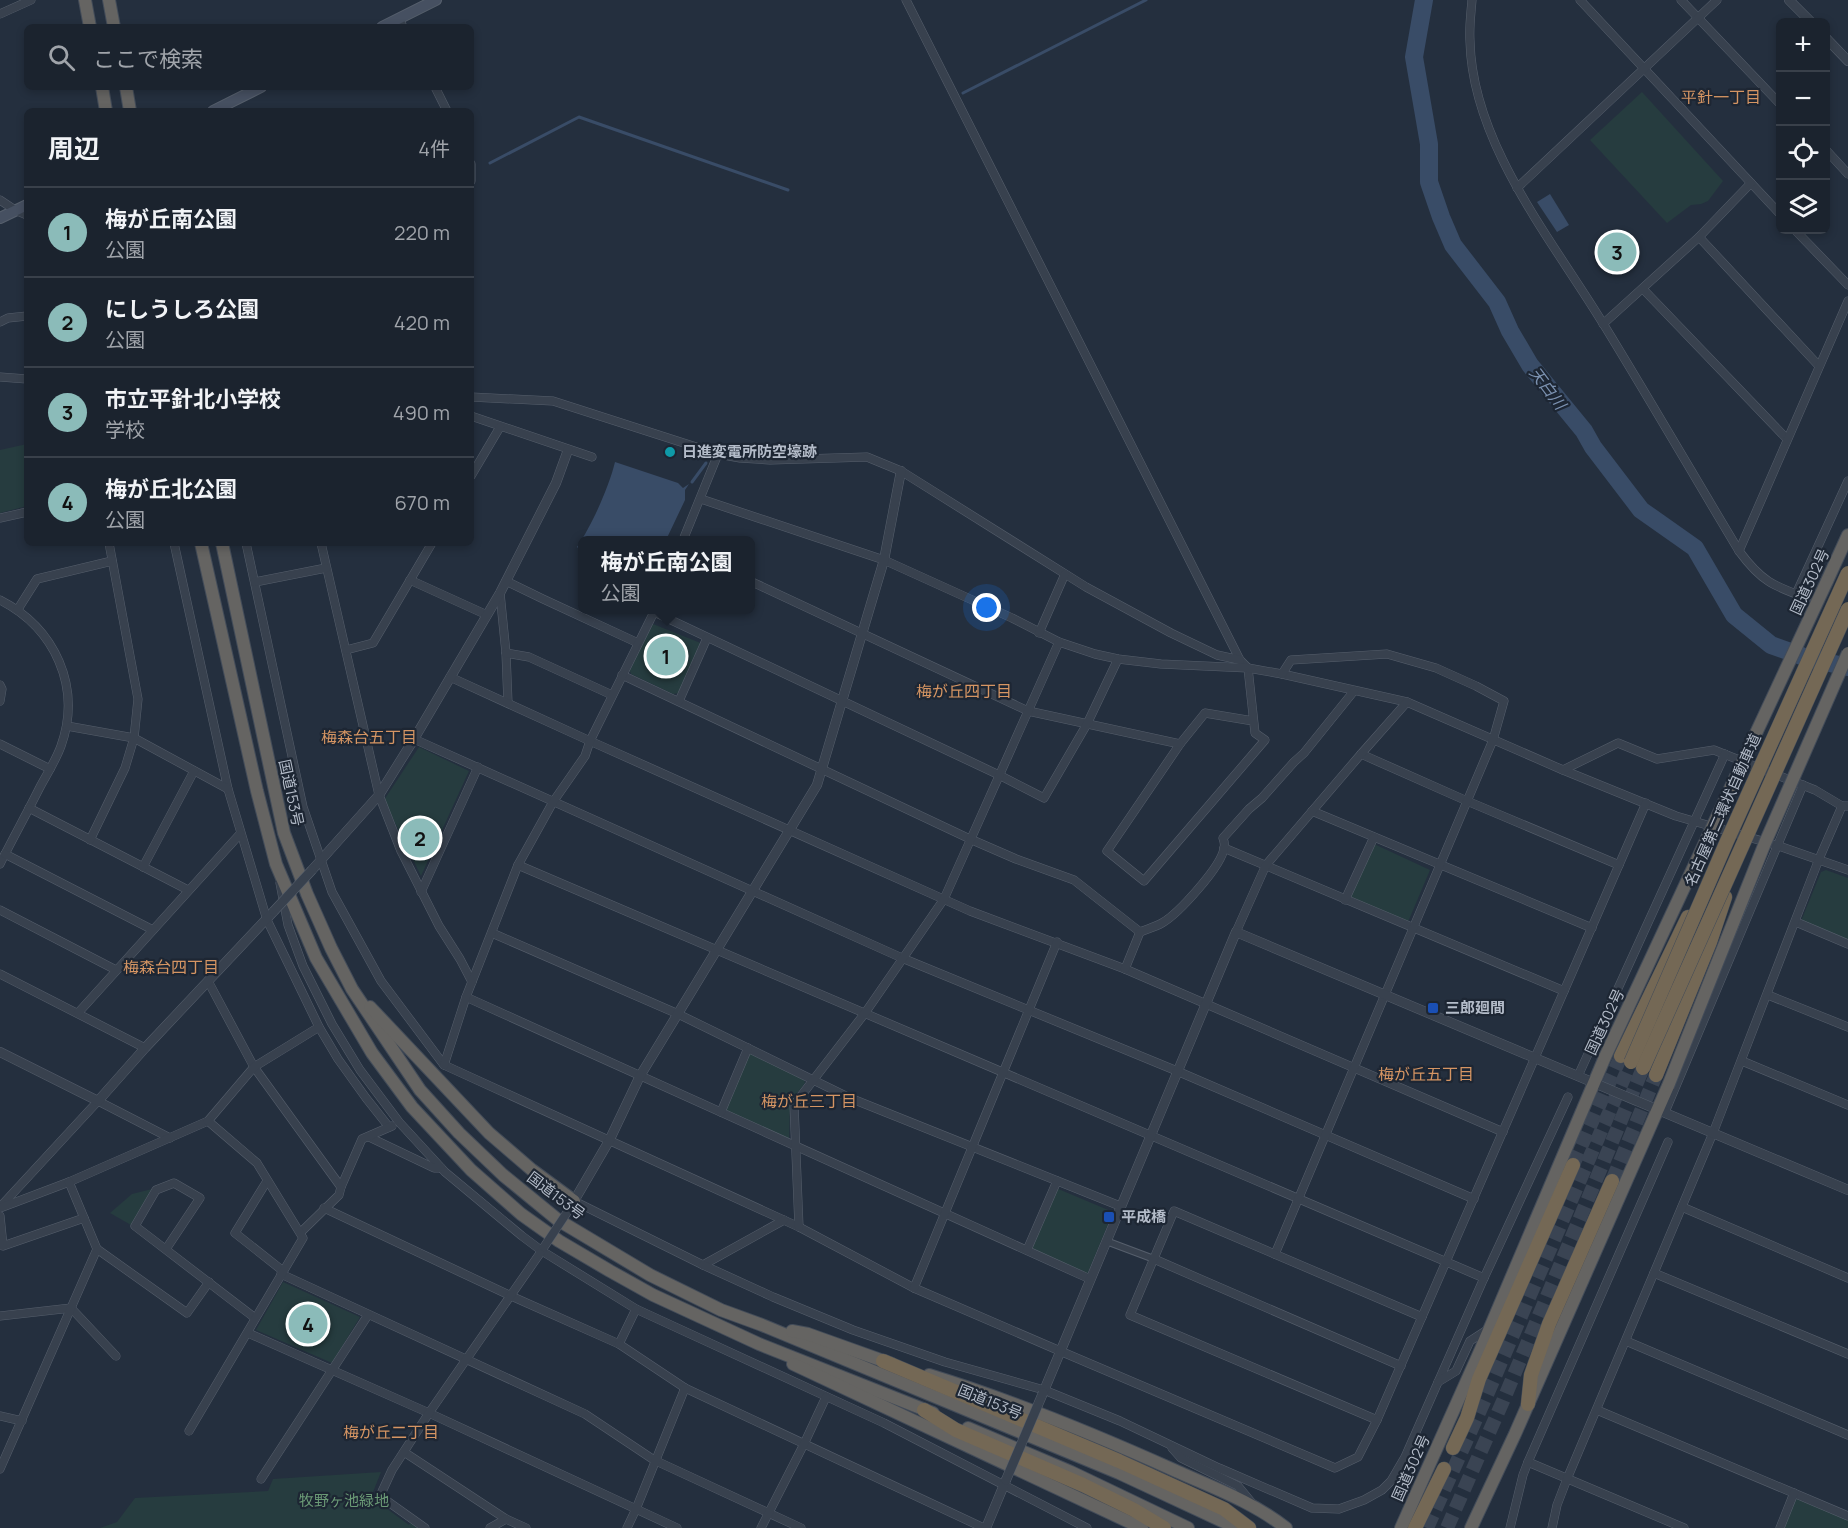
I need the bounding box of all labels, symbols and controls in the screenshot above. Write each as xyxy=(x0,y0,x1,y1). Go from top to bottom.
map controls xyxy=(1776,18,1830,234)
button: + xyxy=(1776,18,1830,72)
search box xyxy=(24,24,474,90)
icon: search xyxy=(45,41,78,74)
text: ここで検索 xyxy=(93,44,203,74)
button: − xyxy=(1776,72,1830,126)
district label: 平針一丁目 xyxy=(1681,86,1761,108)
button: locate xyxy=(1776,126,1830,180)
text: 周辺 xyxy=(48,130,100,166)
text: 4件 xyxy=(418,135,450,162)
button: layers xyxy=(1776,180,1830,234)
text: 梅が丘南公園 xyxy=(105,204,237,234)
text: 1 xyxy=(63,219,72,246)
text: 220 m xyxy=(394,219,450,246)
pin: 3 xyxy=(1598,230,1636,274)
text: 公園 xyxy=(105,236,145,263)
text: にしうしろ公園 xyxy=(105,294,259,324)
text: 2 xyxy=(62,309,73,336)
text: 420 m xyxy=(394,309,450,336)
text: 公園 xyxy=(105,326,145,353)
water label: 天白川 xyxy=(1525,362,1572,415)
text: 市立平針北小学校 xyxy=(105,384,281,414)
text: 3 xyxy=(62,399,73,426)
text: 490 m xyxy=(393,399,450,426)
text: 学校 xyxy=(105,416,145,443)
place label: 日進変電所防空壕跡 xyxy=(682,441,817,462)
marker: 日進変電所防空壕跡 xyxy=(663,445,677,459)
text: 梅が丘北公園 xyxy=(105,474,237,504)
text: 4 xyxy=(61,489,74,516)
text: 670 m xyxy=(394,489,450,516)
text: 公園 xyxy=(105,506,145,533)
popup xyxy=(578,536,755,614)
street label: 国道302号 xyxy=(1785,545,1834,618)
text: 梅が丘南公園 xyxy=(600,547,733,577)
text: 公園 xyxy=(600,579,640,606)
your location xyxy=(972,593,1001,622)
pin: 1 xyxy=(646,634,686,678)
district label: 梅が丘四丁目 xyxy=(916,680,1012,702)
district label: 梅森台五丁目 xyxy=(321,726,417,748)
street label: 名古屋第二環状自動車道 xyxy=(1679,730,1766,889)
street label: 国道153号 xyxy=(274,758,309,828)
pin: 2 xyxy=(400,816,440,860)
district label: 梅森台四丁目 xyxy=(123,956,219,978)
street label: 国道302号 xyxy=(1580,985,1629,1058)
place label: 三郎廻間 xyxy=(1445,997,1505,1018)
marker: 三郎廻間 xyxy=(1426,1001,1440,1015)
district label: 梅が丘五丁目 xyxy=(1378,1063,1474,1085)
district label: 梅が丘三丁目 xyxy=(761,1090,857,1112)
street label: 国道153号 xyxy=(523,1167,590,1224)
place label: 平成橋 xyxy=(1121,1206,1167,1227)
marker: 平成橋 xyxy=(1102,1210,1116,1224)
pin: 4 xyxy=(288,1302,328,1346)
street label: 国道153号 xyxy=(955,1379,1026,1424)
district label: 梅が丘二丁目 xyxy=(343,1421,439,1443)
street label: 国道302号 xyxy=(1387,1431,1435,1504)
park label: 牧野ヶ池緑地 xyxy=(299,1490,389,1511)

